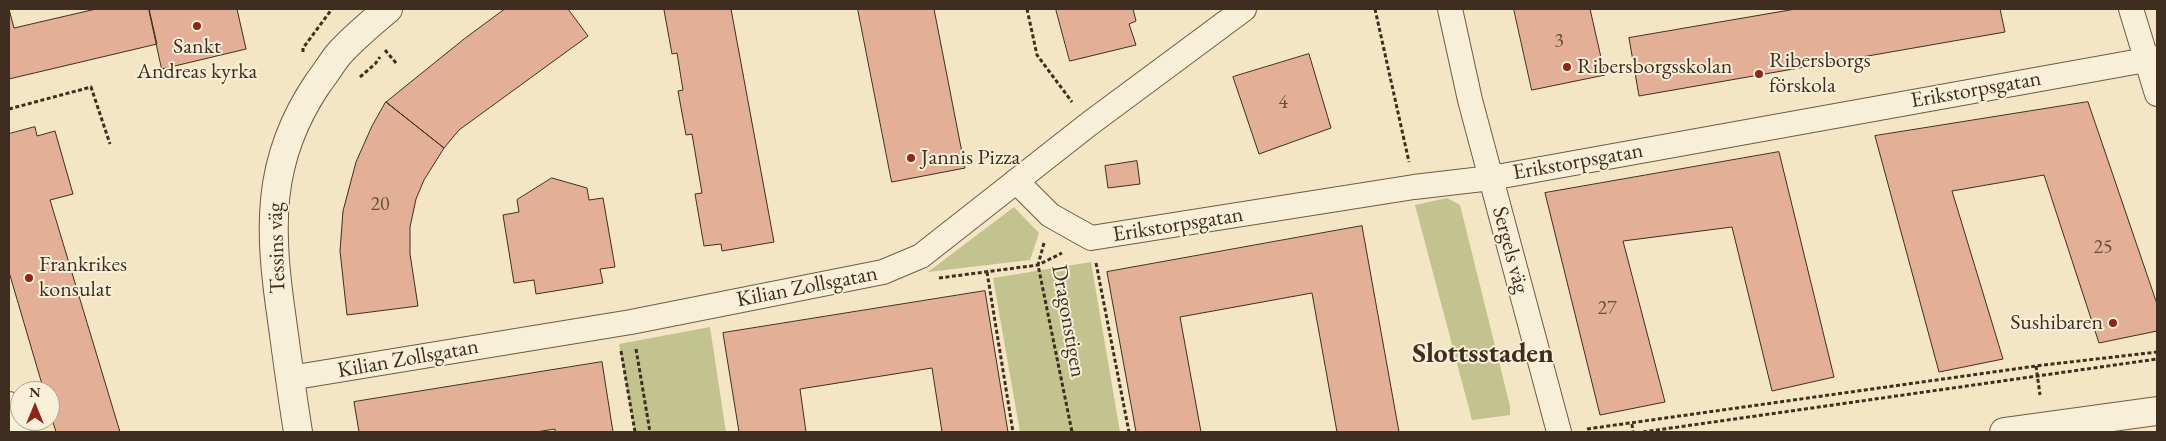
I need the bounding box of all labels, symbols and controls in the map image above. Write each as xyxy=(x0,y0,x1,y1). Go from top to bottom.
marker: Sankt Andreas kyrka xyxy=(191,20,203,32)
house number: 3 xyxy=(1554,30,1564,54)
place label: Sankt Andreas kyrka xyxy=(137,34,257,86)
place label: Ribersborgs förskola xyxy=(1769,48,1871,100)
place label: Ribersborgsskolan xyxy=(1577,54,1732,80)
marker: Ribersborgsskolan xyxy=(1561,61,1573,73)
street label: Erikstorpsgatan xyxy=(1909,66,2043,114)
marker: Ribersborgs förskola xyxy=(1753,68,1765,80)
house number: 4 xyxy=(1278,91,1288,115)
street label: Erikstorpsgatan xyxy=(1511,138,1645,186)
place label: Jannis Pizza xyxy=(921,145,1020,171)
marker: Jannis Pizza xyxy=(905,152,917,164)
house number: 20 xyxy=(370,193,390,217)
street label: Tessins väg xyxy=(262,202,292,294)
street label: Erikstorpsgatan xyxy=(1111,202,1245,248)
street label: Sergels väg xyxy=(1486,204,1534,296)
house number: 25 xyxy=(2093,236,2113,260)
place label: Frankrikes konsulat xyxy=(39,252,127,304)
street label: Kilian Zollsgatan xyxy=(734,260,880,314)
street label: Dragonstigen xyxy=(1045,263,1091,379)
marker: Frankrikes konsulat xyxy=(23,272,35,284)
house number: 27 xyxy=(1597,297,1617,321)
place label: Sushibaren xyxy=(2010,310,2103,336)
marker: Sushibaren xyxy=(2107,317,2119,329)
street label: Kilian Zollsgatan xyxy=(335,334,481,384)
district label: Slottsstaden xyxy=(1412,337,1554,371)
north arrow xyxy=(10,381,60,431)
text: N xyxy=(29,383,41,401)

